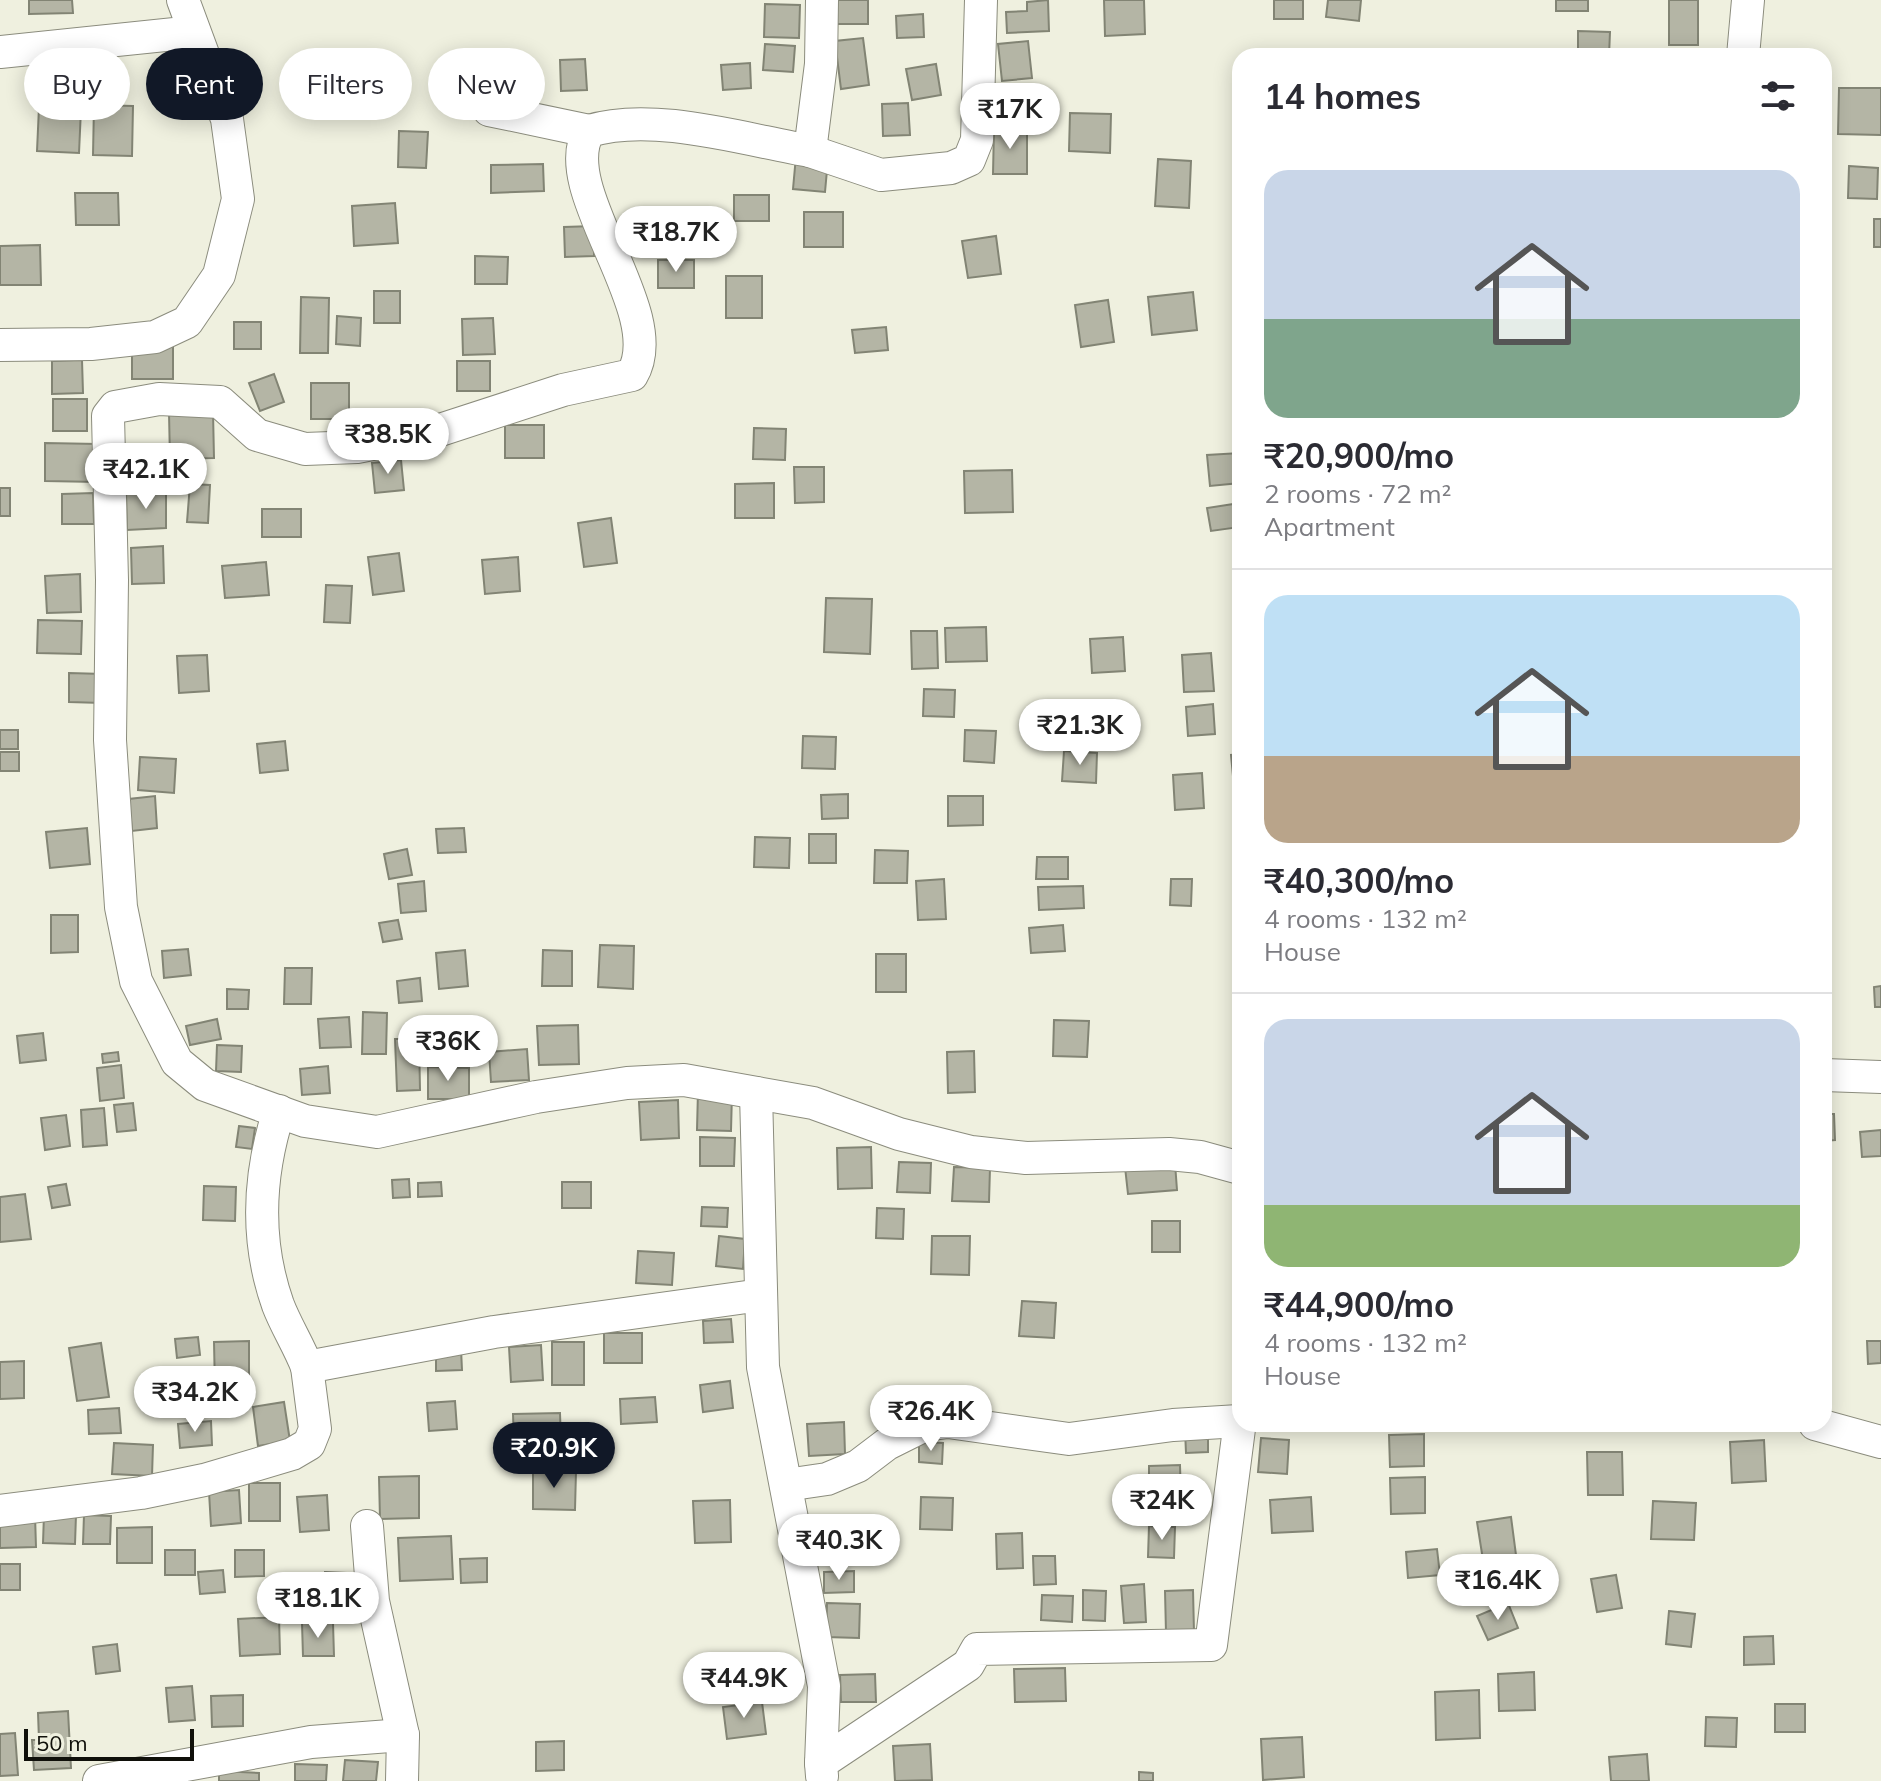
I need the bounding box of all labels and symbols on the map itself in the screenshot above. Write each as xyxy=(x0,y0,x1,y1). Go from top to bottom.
pin: ₹17K xyxy=(963,83,1057,151)
pin: ₹18.7K xyxy=(611,206,741,274)
pin: ₹38.5K xyxy=(323,408,453,476)
pin: ₹42.1K xyxy=(81,443,211,511)
pin: ₹21.3K xyxy=(1015,699,1145,767)
pin: ₹36K xyxy=(401,1015,495,1083)
pin: ₹34.2K xyxy=(130,1366,260,1434)
pin: ₹26.4K xyxy=(866,1385,996,1453)
pin: ₹20.9K xyxy=(489,1422,619,1490)
pin: ₹24K xyxy=(1115,1474,1209,1542)
pin: ₹40.3K xyxy=(774,1514,904,1582)
pin: ₹16.4K xyxy=(1433,1554,1563,1622)
pin: ₹18.1K xyxy=(253,1572,383,1640)
pin: ₹44.9K xyxy=(679,1652,809,1720)
scale bar xyxy=(24,1725,194,1761)

